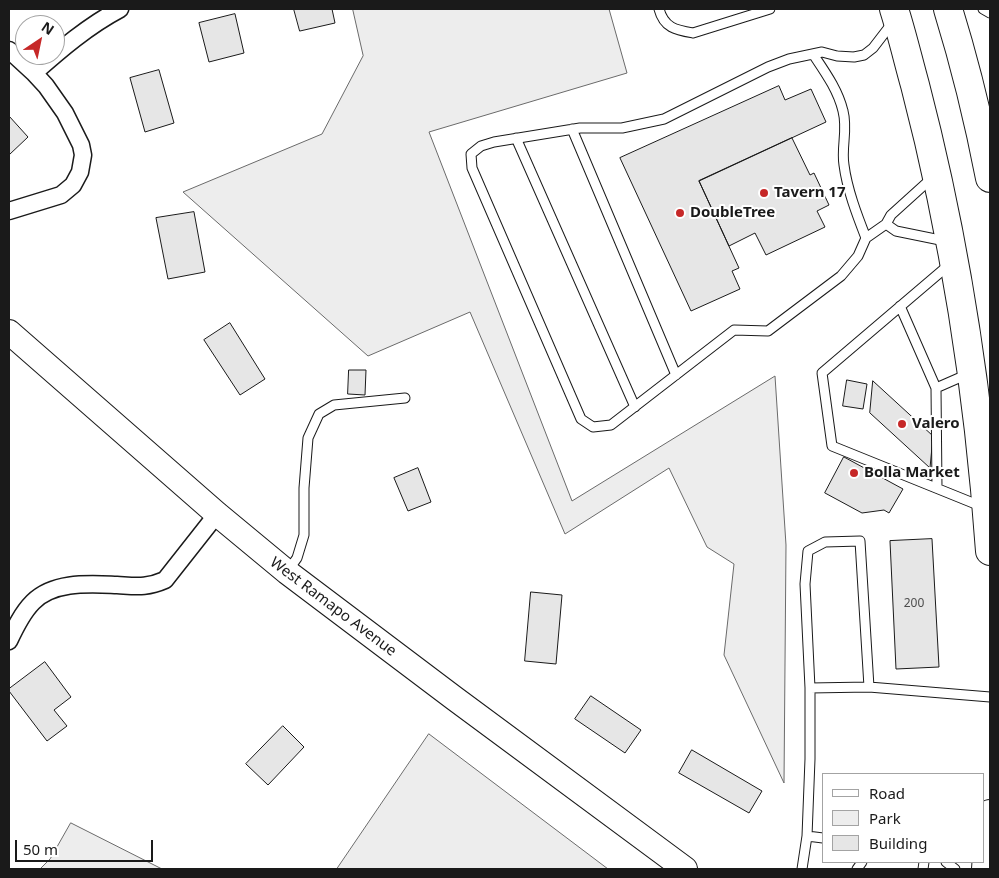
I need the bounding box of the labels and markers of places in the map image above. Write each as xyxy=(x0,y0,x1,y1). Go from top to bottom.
place label: Tavern 17 xyxy=(774,184,845,202)
marker: Tavern 17 xyxy=(758,187,770,199)
place label: DoubleTree xyxy=(690,204,775,222)
marker: DoubleTree xyxy=(674,207,686,219)
place label: Valero xyxy=(912,415,960,433)
marker: Valero xyxy=(896,418,908,430)
place label: Bolla Market xyxy=(864,464,960,482)
marker: Bolla Market xyxy=(848,467,860,479)

